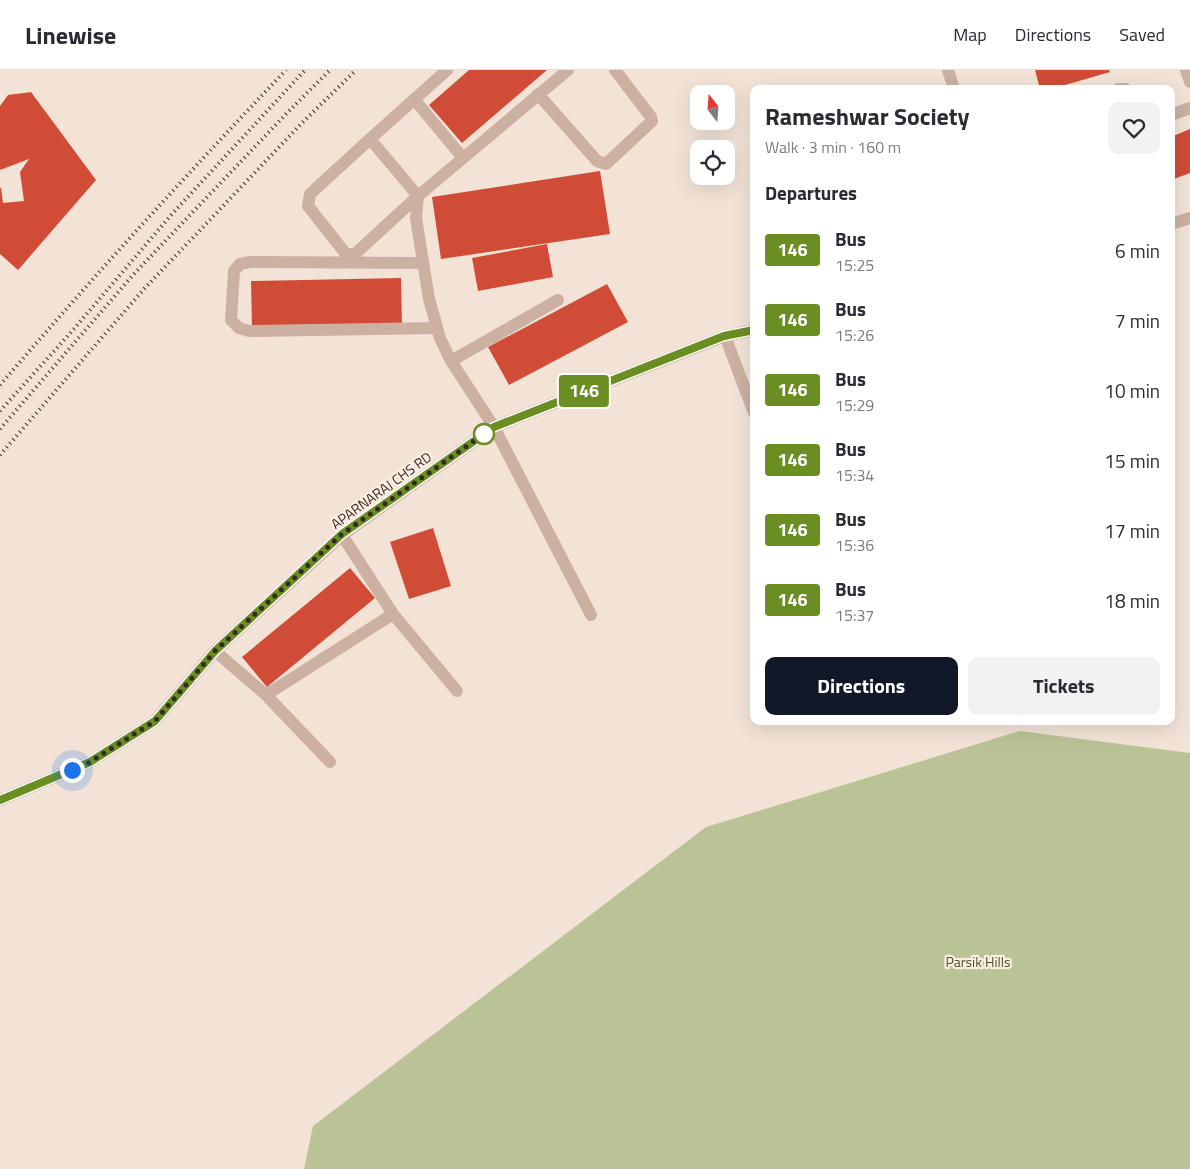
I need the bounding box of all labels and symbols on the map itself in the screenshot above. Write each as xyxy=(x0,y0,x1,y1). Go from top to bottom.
north arrow xyxy=(690,85,735,130)
line badge: 146 xyxy=(555,375,613,407)
unlabelled marker xyxy=(473,423,495,445)
street label: APARNARAJ CHS RD xyxy=(326,446,436,534)
your location xyxy=(60,758,85,783)
park label: Parsik Hills xyxy=(946,951,1010,972)

